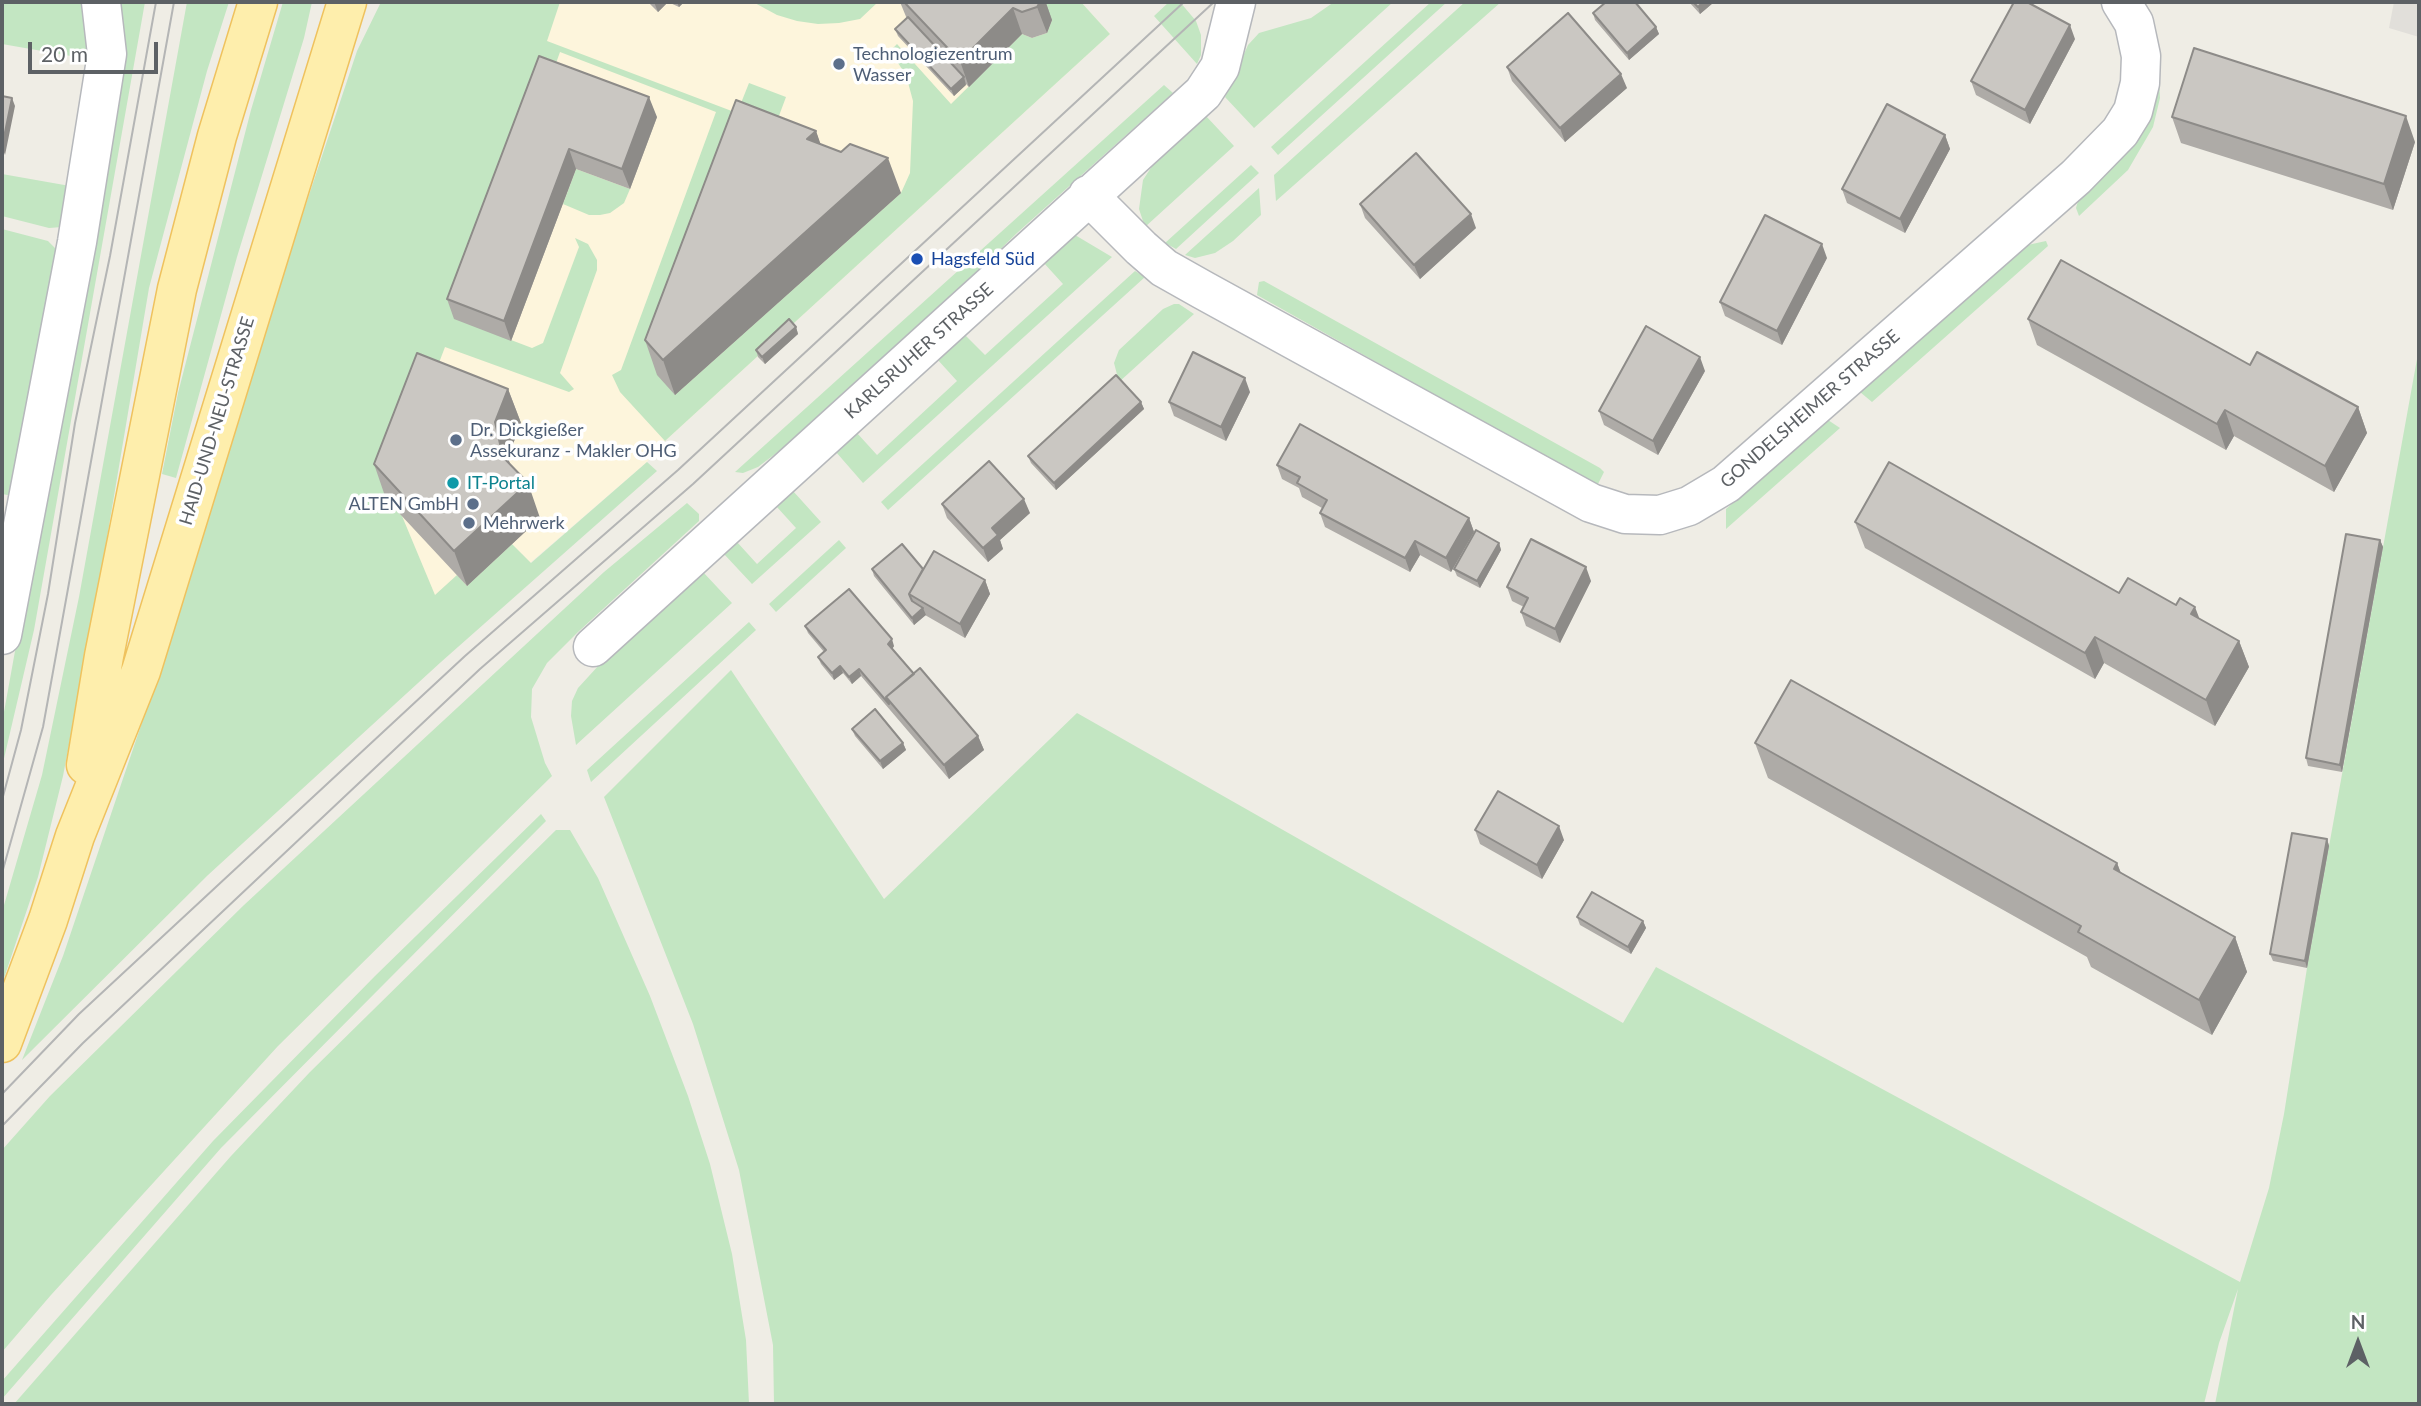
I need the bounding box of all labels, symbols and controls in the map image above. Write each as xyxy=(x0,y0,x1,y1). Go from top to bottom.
scale bar xyxy=(32,28,161,72)
text: 20 m xyxy=(41,41,88,66)
place label: Technologiezentrum Wasser xyxy=(853,43,1013,86)
marker: Technologiezentrum Wasser xyxy=(831,56,847,72)
place label: Hagsfeld Süd xyxy=(931,248,1035,270)
marker: Hagsfeld Süd xyxy=(909,251,925,267)
street label: KARLSRUHER STRASSE xyxy=(840,279,998,423)
street label: HAID-UND-NEU-STRASSE xyxy=(175,314,259,528)
street label: GONDELSHEIMER STRASSE xyxy=(1716,325,1904,493)
place label: Dr. Dickgießer Assekuranz - Makler OHG xyxy=(470,419,677,462)
marker: Dr. Dickgießer Assekuranz - Makler OHG xyxy=(448,432,464,448)
place label: IT-Portal xyxy=(467,472,535,494)
marker: IT-Portal xyxy=(445,475,461,491)
place label: ALTEN GmbH xyxy=(349,493,459,515)
marker: ALTEN GmbH xyxy=(465,496,481,512)
place label: Mehrwerk xyxy=(483,512,565,534)
marker: Mehrwerk xyxy=(461,515,477,531)
north arrow xyxy=(2323,1308,2393,1378)
text: N xyxy=(2351,1310,2365,1333)

